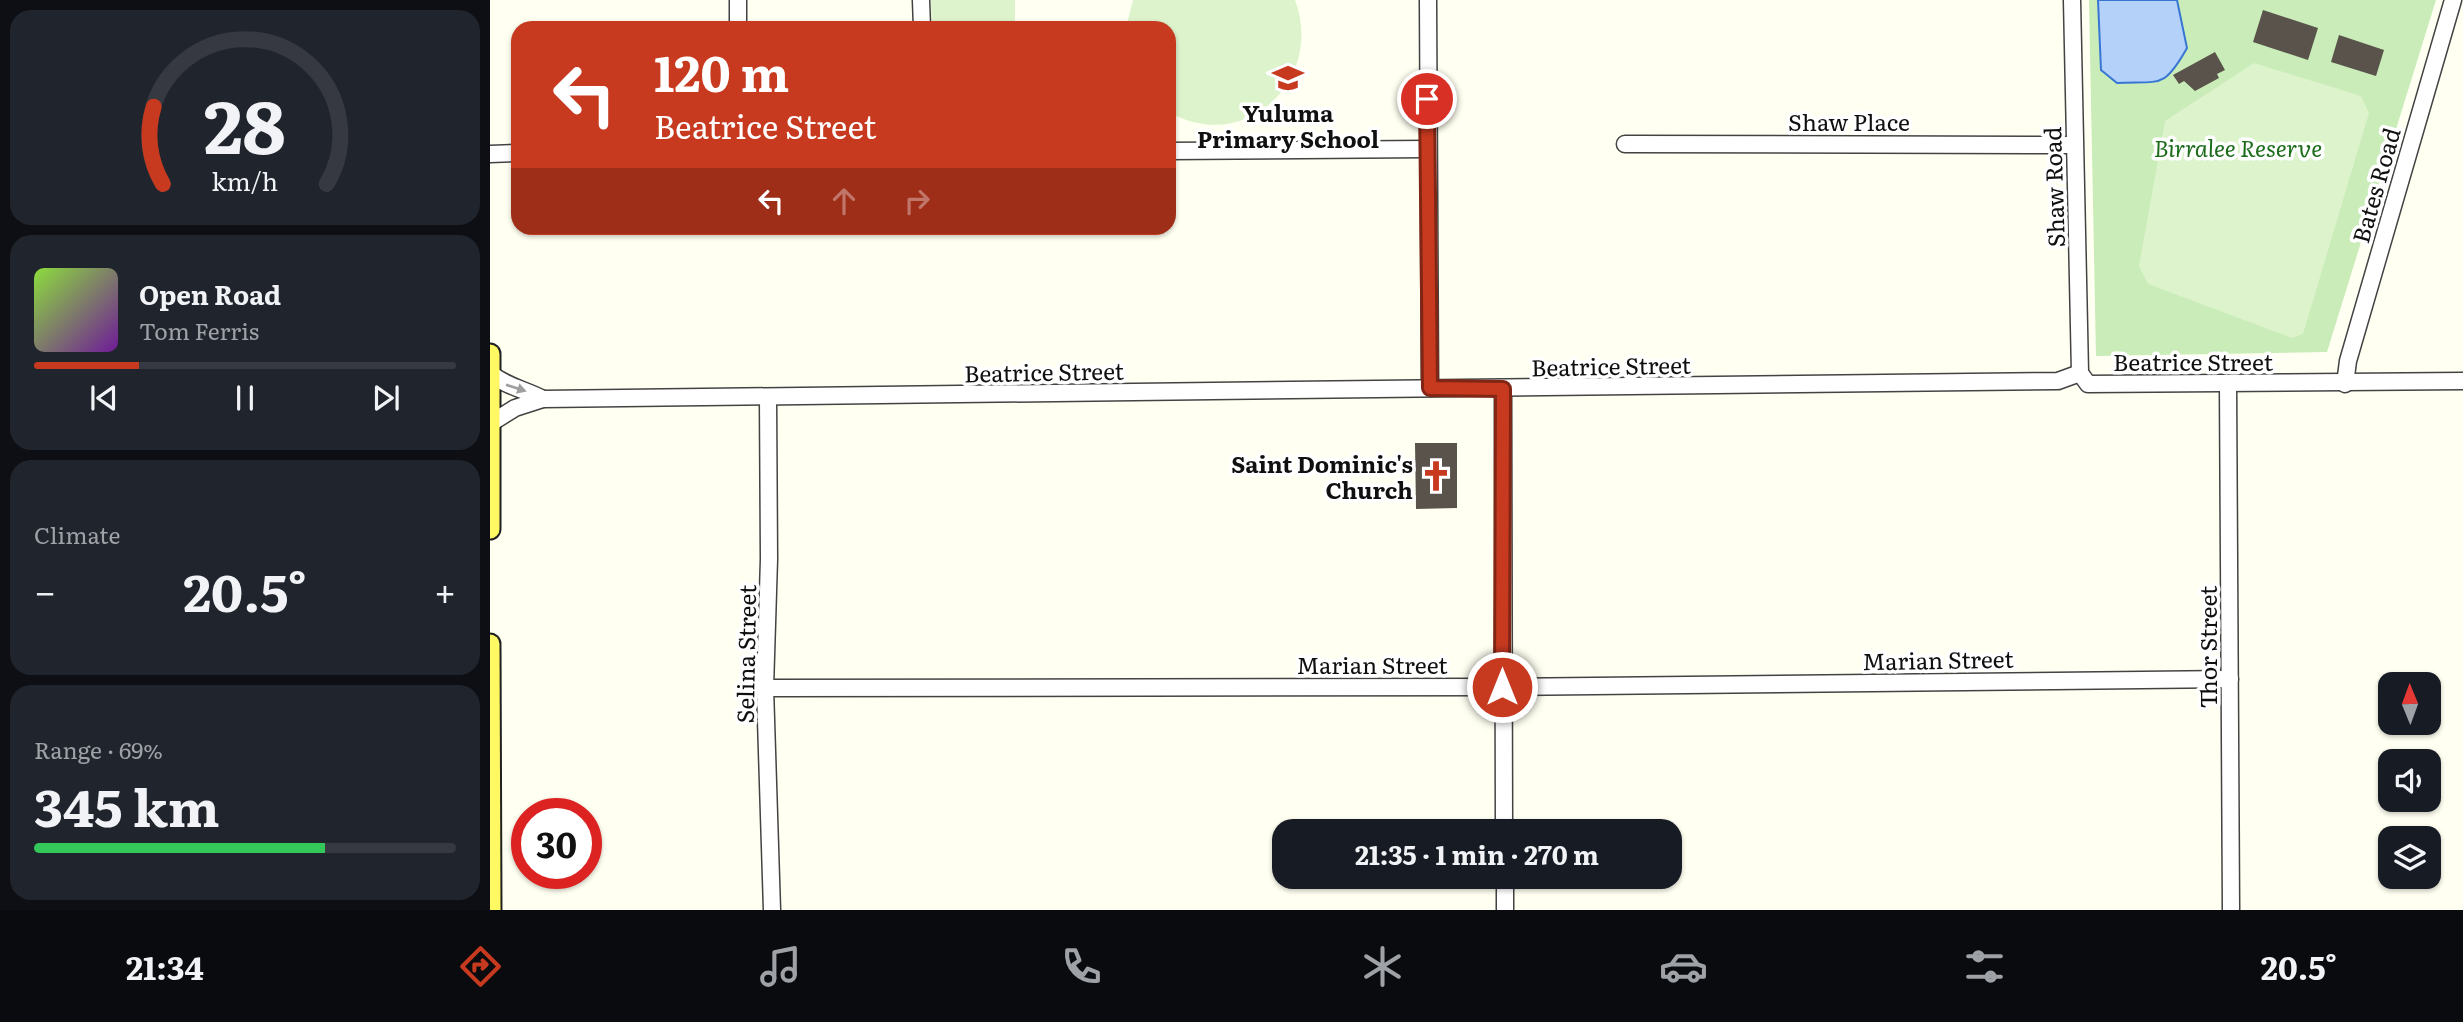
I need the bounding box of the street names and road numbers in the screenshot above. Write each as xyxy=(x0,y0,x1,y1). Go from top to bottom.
street label: Shaw Place xyxy=(1788,104,1910,138)
street label: Bates Road xyxy=(2342,123,2408,247)
street label: Shaw Road xyxy=(2034,126,2072,248)
street label: Beatrice Street xyxy=(2113,344,2274,378)
street label: Beatrice Street xyxy=(1531,347,1692,383)
street label: Beatrice Street xyxy=(964,353,1125,389)
street label: Selina Street xyxy=(727,584,763,724)
street label: Thor Street xyxy=(2190,585,2224,708)
street label: Marian Street xyxy=(1862,641,2015,677)
street label: Marian Street xyxy=(1296,647,1448,681)

